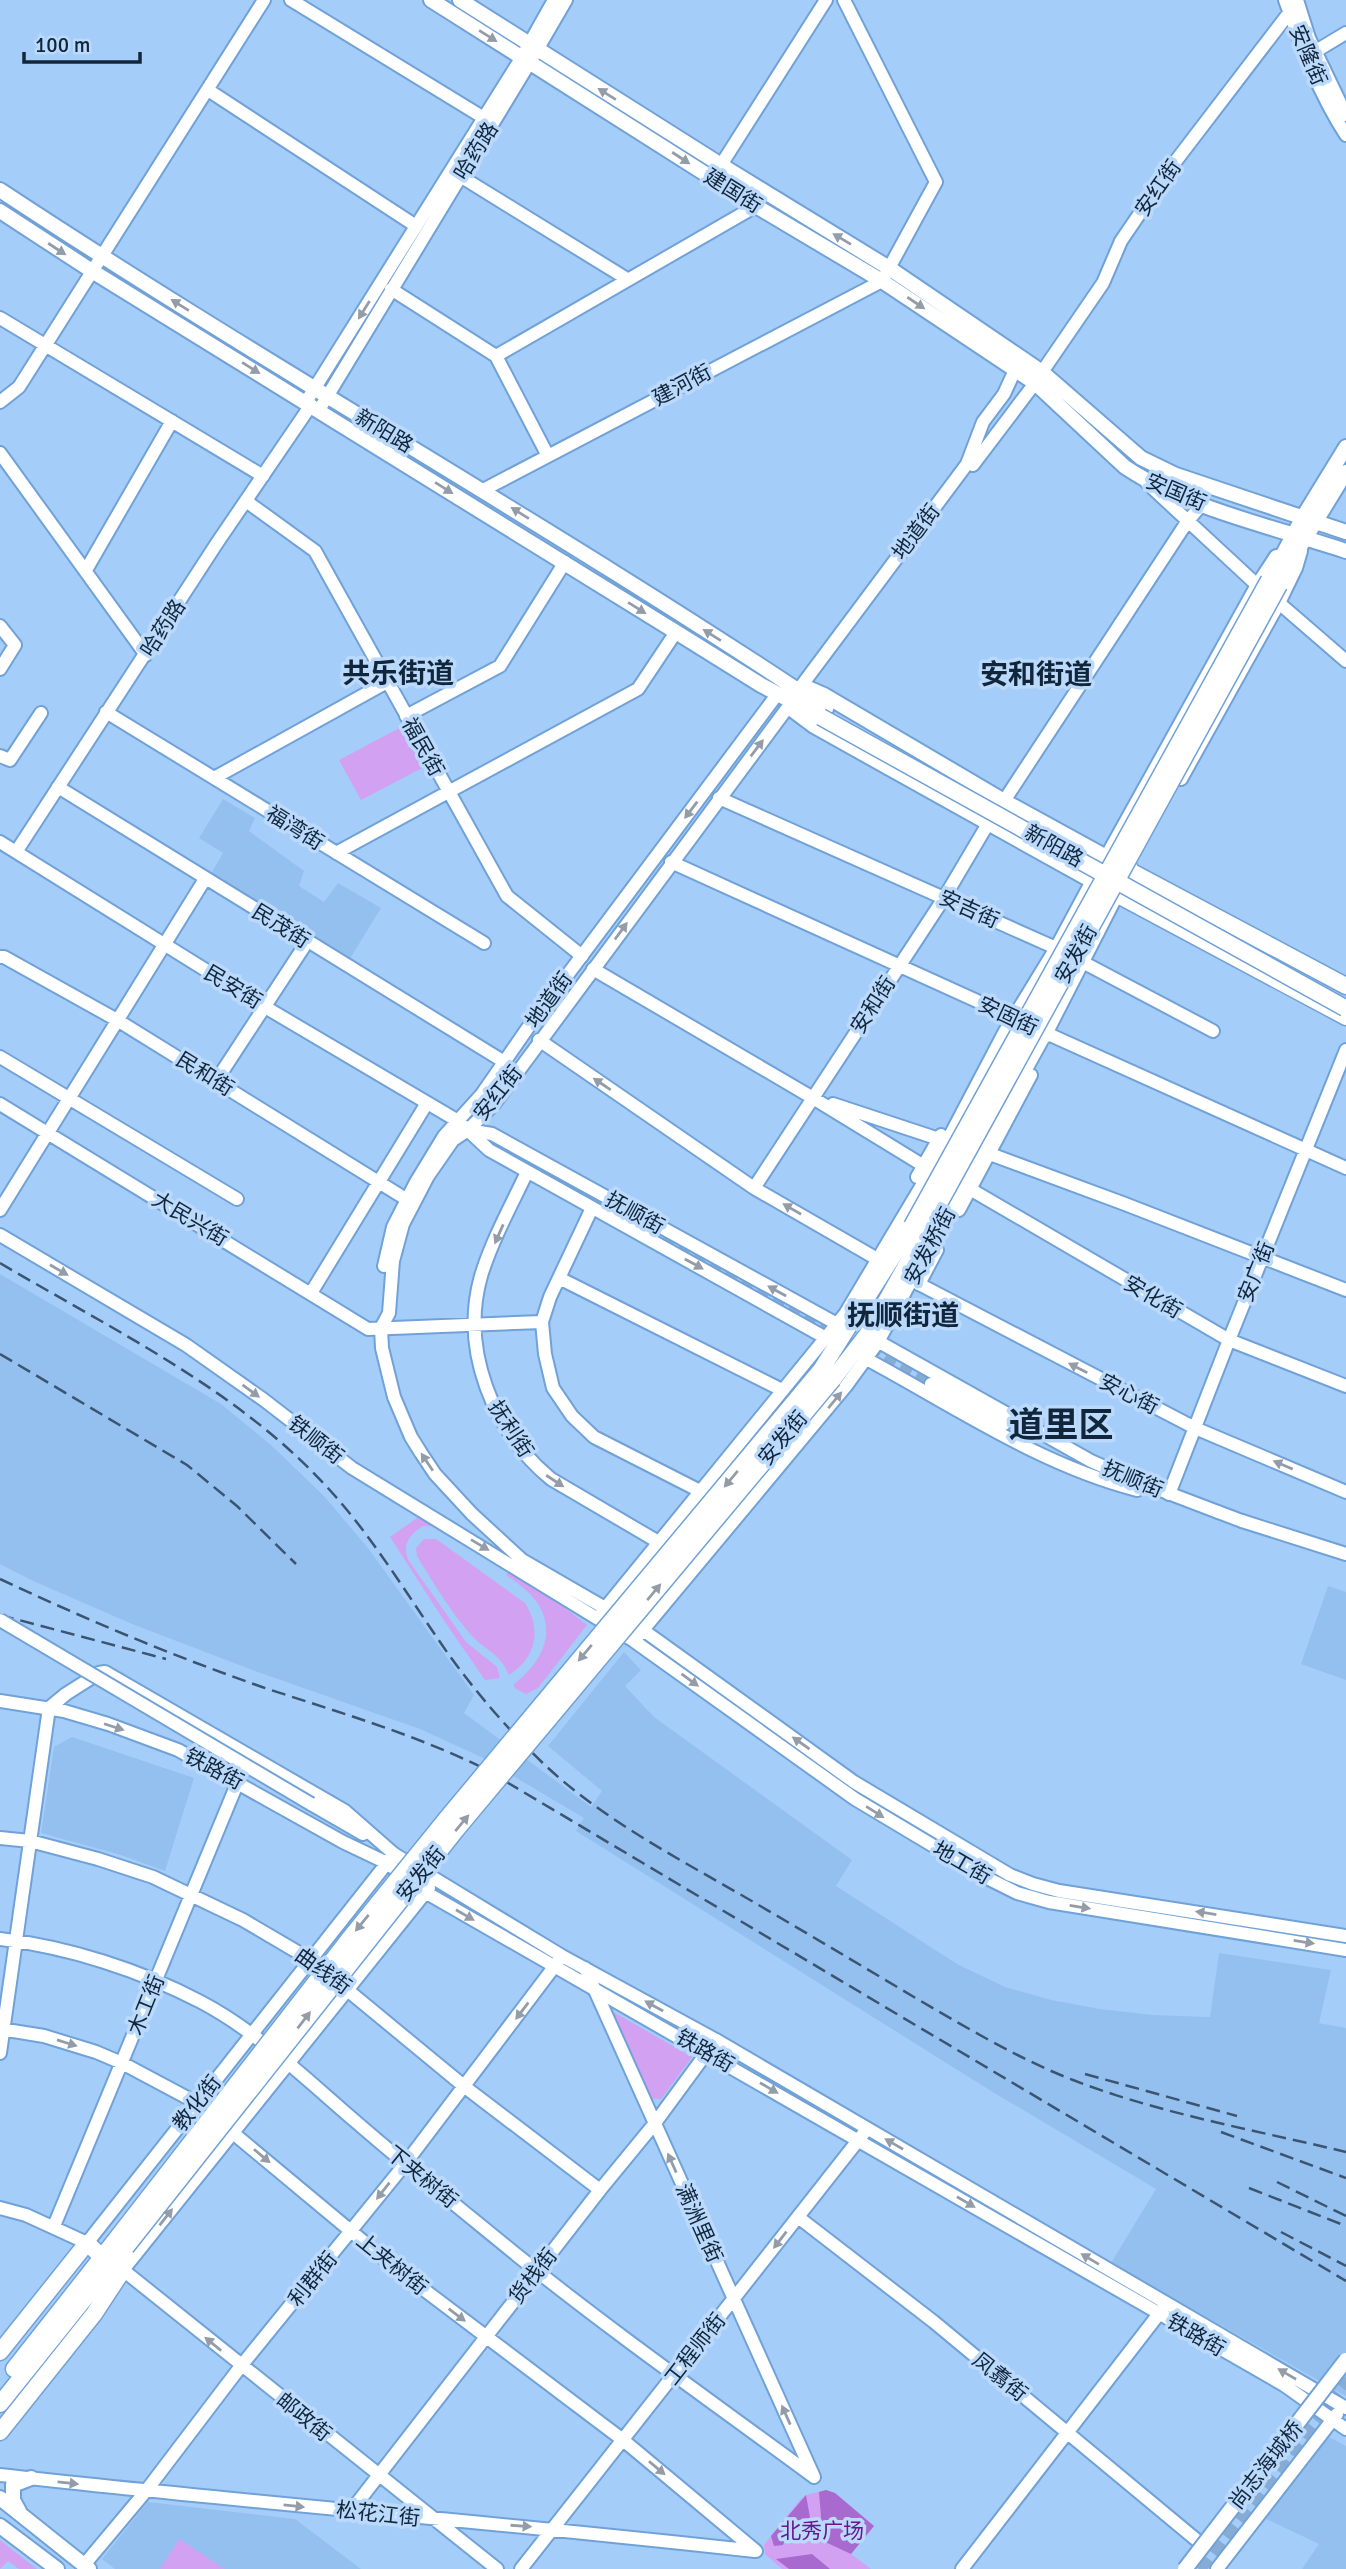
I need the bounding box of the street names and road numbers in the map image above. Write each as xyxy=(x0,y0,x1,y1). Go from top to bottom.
street label: 安隆街 xyxy=(1284,21,1332,89)
street label: 哈药路 xyxy=(448,117,504,185)
street label: 安红街 xyxy=(1129,155,1187,221)
street label: 建国街 xyxy=(699,163,767,219)
street label: 建河街 xyxy=(648,359,716,411)
street label: 新阳路 xyxy=(350,404,418,458)
street label: 安国街 xyxy=(1142,468,1210,516)
street label: 地道街 xyxy=(887,499,945,565)
street label: 哈药路 xyxy=(135,595,191,661)
street label: 福民街 xyxy=(396,713,450,781)
street label: 福湾街 xyxy=(261,800,329,856)
street label: 新阳路 xyxy=(1020,819,1088,873)
street label: 安吉街 xyxy=(935,884,1003,934)
street label: 民茂街 xyxy=(247,898,315,954)
street label: 安发街 xyxy=(1049,920,1103,988)
street label: 民安街 xyxy=(199,960,267,1014)
street label: 地道街 xyxy=(520,967,578,1033)
street label: 安和街 xyxy=(845,972,901,1038)
street label: 安固街 xyxy=(974,991,1042,1041)
street label: 民和街 xyxy=(171,1046,239,1102)
street label: 安红街 xyxy=(468,1060,528,1126)
street label: 大民兴街 xyxy=(147,1186,233,1252)
street label: 抚顺街 xyxy=(601,1186,669,1240)
street label: 安发桥街 xyxy=(899,1203,961,1289)
street label: 安广街 xyxy=(1232,1238,1280,1306)
street label: 安化街 xyxy=(1119,1270,1187,1324)
street label: 安心街 xyxy=(1095,1368,1163,1420)
street label: 抚利街 xyxy=(483,1396,539,1462)
street label: 安发街 xyxy=(753,1406,813,1470)
street label: 铁顺街 xyxy=(283,1410,349,1470)
street label: 抚顺街 xyxy=(1099,1455,1167,1503)
street label: 铁路街 xyxy=(180,1743,248,1795)
street label: 地工街 xyxy=(928,1836,996,1890)
street label: 安发街 xyxy=(391,1841,451,1907)
street label: 曲线街 xyxy=(290,1942,356,2000)
street label: 木工街 xyxy=(122,1971,170,2039)
street label: 铁路街 xyxy=(671,2024,739,2078)
street label: 教化街 xyxy=(167,2070,227,2136)
street label: 下夹树街 xyxy=(381,2140,463,2214)
street label: 满洲里街 xyxy=(670,2179,728,2267)
street label: 上夹树街 xyxy=(351,2227,433,2301)
street label: 货栈街 xyxy=(503,2243,563,2309)
street label: 利群街 xyxy=(283,2246,343,2312)
street label: 工程师街 xyxy=(659,2308,731,2390)
street label: 铁路街 xyxy=(1162,2308,1230,2362)
street label: 凤翥街 xyxy=(967,2347,1033,2407)
street label: 邮政街 xyxy=(271,2387,337,2447)
street label: 尚志海城桥 xyxy=(1223,2416,1309,2514)
street label: 松花江街 xyxy=(335,2497,421,2531)

